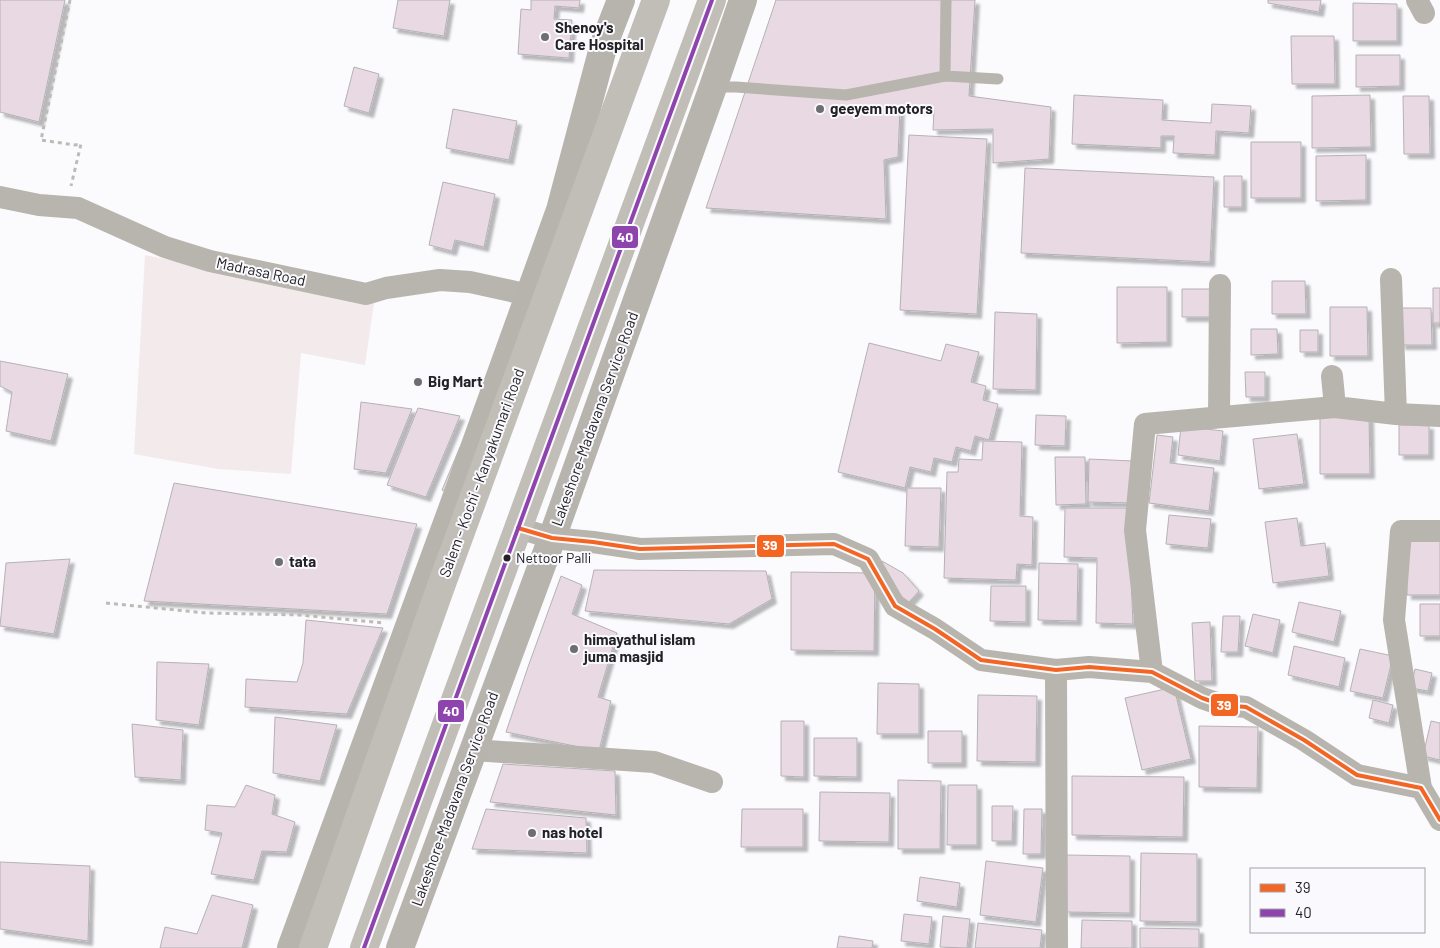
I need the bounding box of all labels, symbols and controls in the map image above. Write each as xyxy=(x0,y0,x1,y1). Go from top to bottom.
place label: Shenoy's Care Hospital xyxy=(555,18,644,53)
marker: Shenoy's Care Hospital xyxy=(539,31,551,43)
place label: geeyem motors xyxy=(830,99,933,117)
marker: geeyem motors xyxy=(814,103,826,115)
line badge: 40 xyxy=(611,225,639,249)
text: 40 xyxy=(617,228,633,245)
street label: Madrasa Road xyxy=(215,253,307,289)
street label: Lakeshore-Madavana Service Road xyxy=(547,309,641,528)
street label: Salem - Kochi - Kanyakumari Road xyxy=(435,366,527,580)
place label: Big Mart xyxy=(428,372,483,390)
marker: Big Mart xyxy=(412,376,424,388)
line badge: 39 xyxy=(756,534,785,558)
text: 39 xyxy=(763,536,778,553)
place label: Nettoor Palli xyxy=(516,549,591,566)
place label: tata xyxy=(289,552,316,570)
marker: Nettoor Palli xyxy=(502,553,512,563)
marker: tata xyxy=(273,556,285,568)
place label: himayathul islam juma masjid xyxy=(583,630,695,665)
marker: himayathul islam juma masjid xyxy=(568,643,580,655)
street label: Lakeshore-Madavana Service Road xyxy=(407,689,501,908)
line badge: 39 xyxy=(1210,693,1239,717)
text: 39 xyxy=(1217,696,1232,713)
line badge: 40 xyxy=(437,699,465,723)
text: 40 xyxy=(443,702,459,719)
place label: nas hotel xyxy=(542,823,602,841)
marker: nas hotel xyxy=(526,827,538,839)
legend xyxy=(1250,868,1425,933)
text: 39 xyxy=(1295,878,1311,896)
text: 40 xyxy=(1295,903,1312,921)

